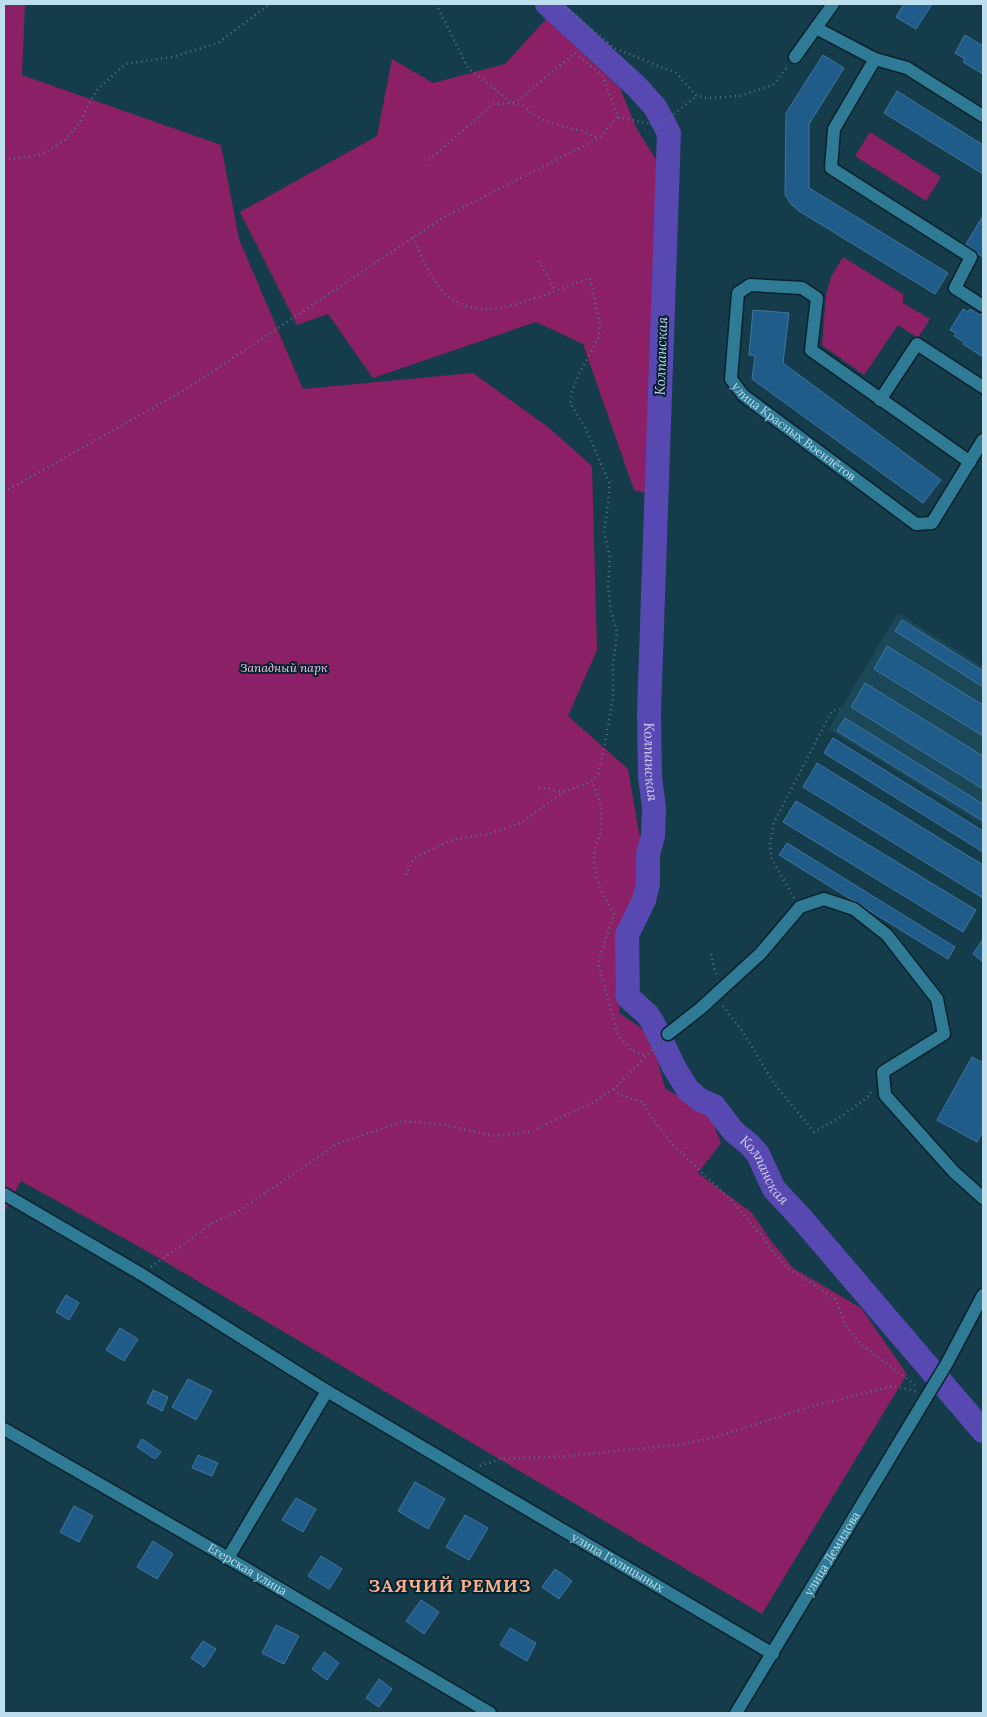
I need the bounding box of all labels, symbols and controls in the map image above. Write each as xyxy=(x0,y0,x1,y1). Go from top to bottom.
water label: Колпанская xyxy=(651,316,671,396)
street label: улица Красных Военлётов xyxy=(729,379,859,484)
park label: Западный парк xyxy=(240,660,328,675)
water label: Колпанская xyxy=(640,722,662,802)
water label: Колпанская xyxy=(736,1131,793,1208)
street label: улица Демидова xyxy=(801,1509,863,1598)
street label: улица Голицыных xyxy=(569,1529,668,1595)
street label: Егерская улица xyxy=(205,1540,290,1598)
district label: ЗАЯЧИЙ РЕМИЗ xyxy=(368,1574,532,1597)

